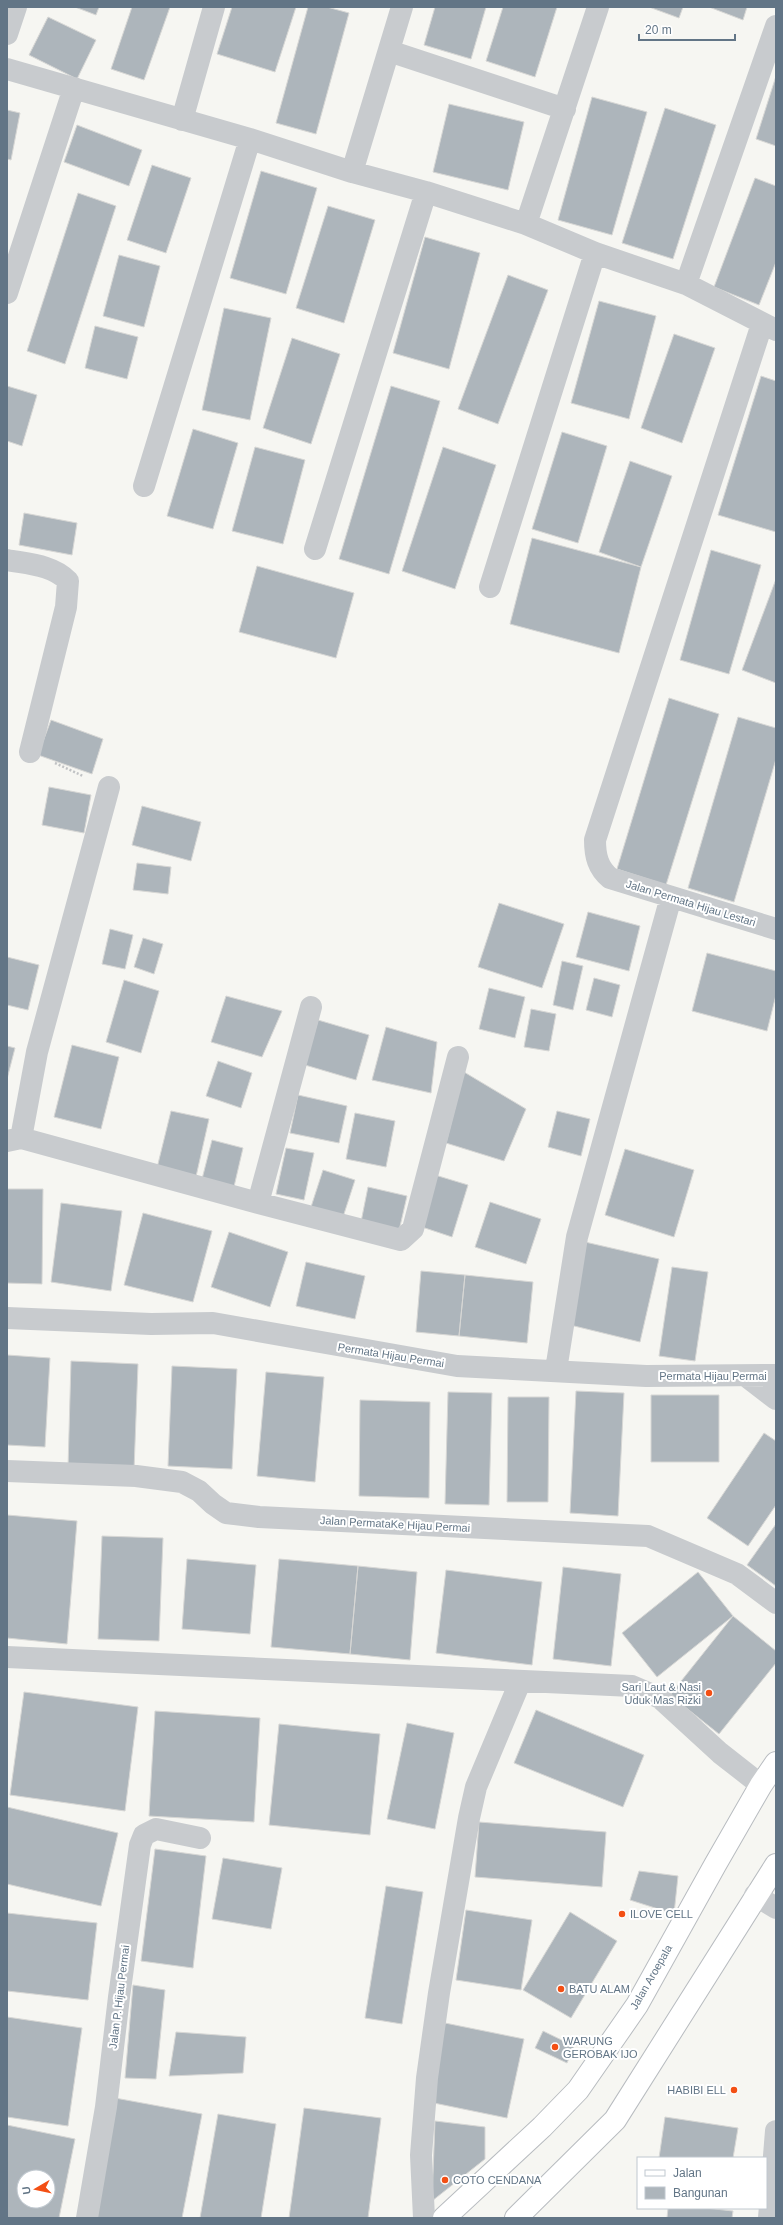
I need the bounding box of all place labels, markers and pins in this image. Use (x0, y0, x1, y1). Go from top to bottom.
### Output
place label: Sari Laut & Nasi Uduk Mas Rizki (622, 1681, 701, 1706)
marker: Sari Laut & Nasi Uduk Mas Rizki (704, 1688, 714, 1698)
place label: ILOVE CELL (630, 1908, 693, 1920)
marker: ILOVE CELL (617, 1909, 627, 1919)
place label: BATU ALAM (569, 1983, 630, 1995)
marker: BATU ALAM (556, 1984, 566, 1994)
place label: WARUNG GEROBAK IJO (563, 2035, 638, 2060)
marker: WARUNG GEROBAK IJO (550, 2042, 560, 2052)
place label: HABIBI ELL (667, 2084, 726, 2096)
marker: HABIBI ELL (729, 2085, 739, 2095)
place label: COTO CENDANA (453, 2174, 542, 2186)
marker: COTO CENDANA (440, 2175, 450, 2185)

